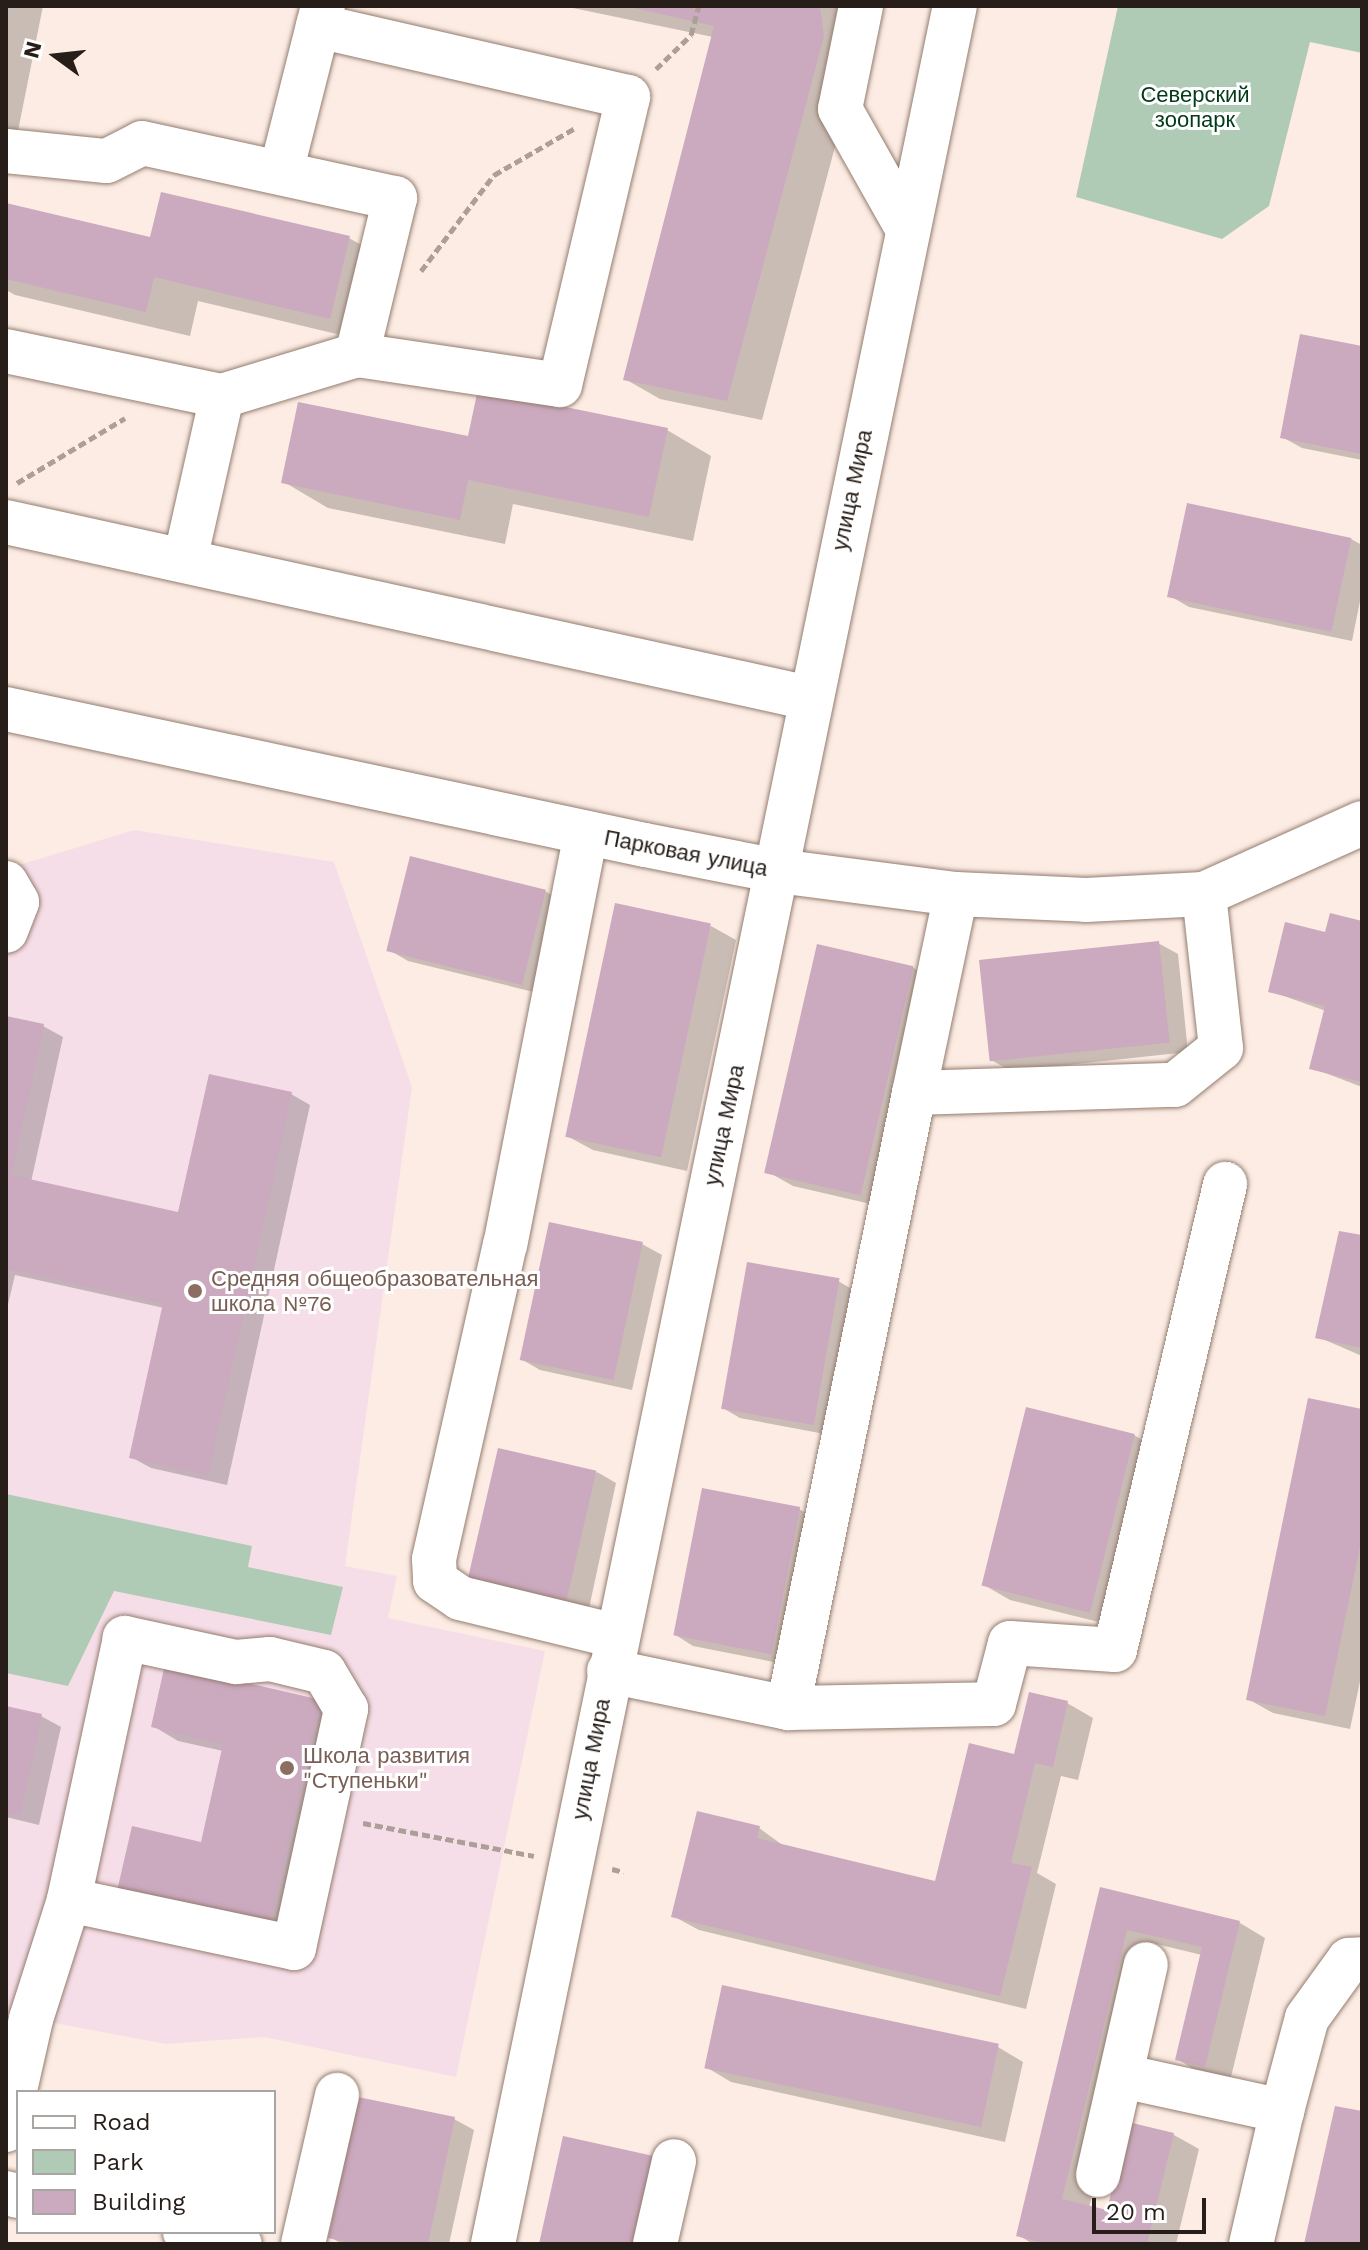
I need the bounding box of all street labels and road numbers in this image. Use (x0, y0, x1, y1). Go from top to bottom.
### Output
street label: улица Мира (826, 427, 878, 553)
street label: Парковая улица (602, 824, 770, 882)
street label: улица Мира (698, 1062, 750, 1188)
street label: улица Мира (566, 1696, 616, 1822)

